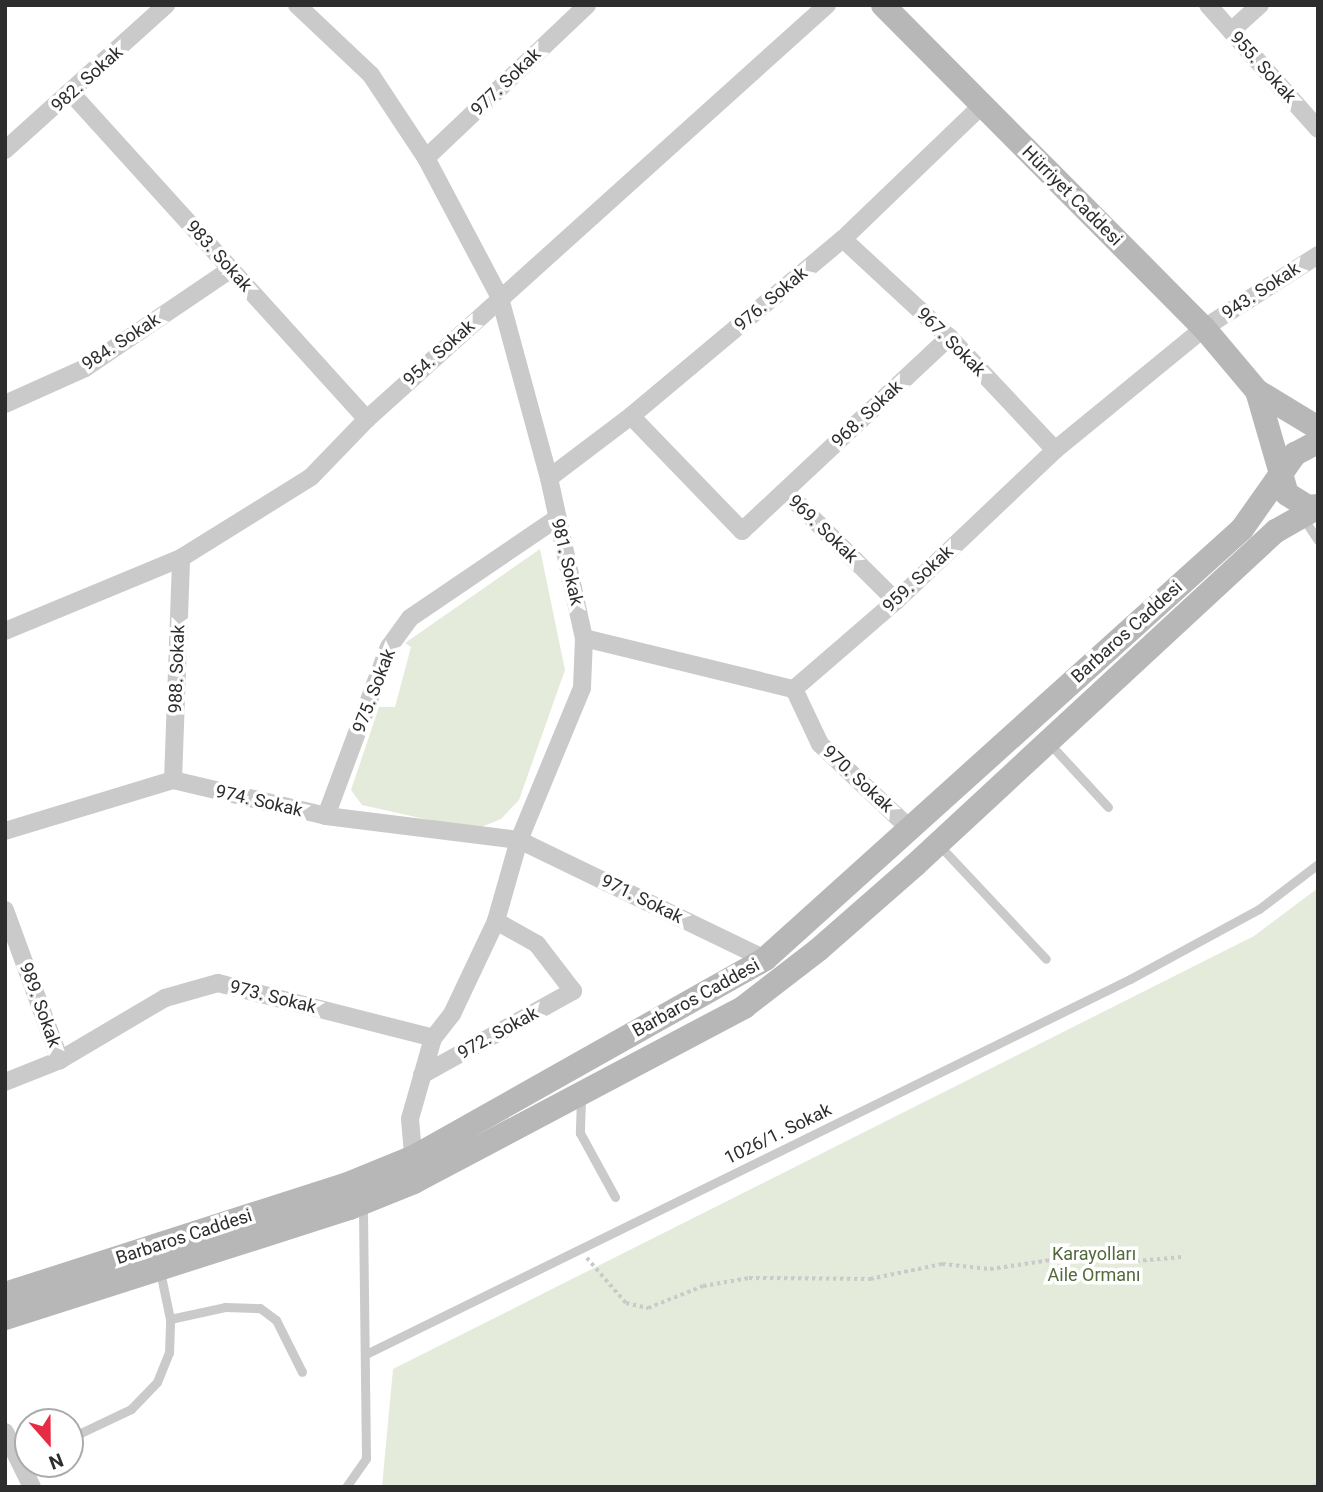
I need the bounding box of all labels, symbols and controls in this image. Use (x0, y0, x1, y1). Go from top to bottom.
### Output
street label: 955. Sokak (1225, 27, 1301, 107)
street label: 982. Sokak (47, 41, 127, 117)
street label: 977. Sokak (467, 43, 545, 121)
street label: Hürriyet Caddesi (1017, 141, 1127, 251)
street label: 983. Sokak (181, 216, 257, 296)
street label: 943. Sokak (1218, 258, 1304, 324)
street label: 976. Sokak (730, 262, 812, 336)
street label: 967. Sokak (912, 303, 990, 381)
street label: 984. Sokak (78, 309, 164, 375)
street label: 954. Sokak (399, 315, 479, 391)
street label: 968. Sokak (827, 376, 907, 452)
street label: 969. Sokak (784, 490, 862, 568)
street label: 981. Sokak (547, 516, 587, 608)
street label: 959. Sokak (878, 541, 958, 617)
street label: Barbaros Caddesi (1067, 576, 1187, 688)
street label: 988. Sokak (165, 624, 189, 714)
street label: 975. Sokak (348, 646, 400, 736)
street label: 970. Sokak (818, 741, 898, 817)
street label: 974. Sokak (213, 781, 305, 821)
street label: 971. Sokak (597, 870, 687, 928)
street label: Barbaros Caddesi (629, 954, 763, 1042)
street label: 989. Sokak (15, 960, 65, 1050)
street label: 973. Sokak (227, 976, 319, 1018)
street label: 972. Sokak (454, 1002, 542, 1064)
street label: 1026/1. Sokak (721, 1099, 835, 1169)
street label: Barbaros Caddesi (113, 1205, 255, 1269)
park label: Karayolları Aile Ormanı (1048, 1244, 1140, 1286)
north arrow (14, 1408, 84, 1478)
text: N (46, 1448, 66, 1474)

